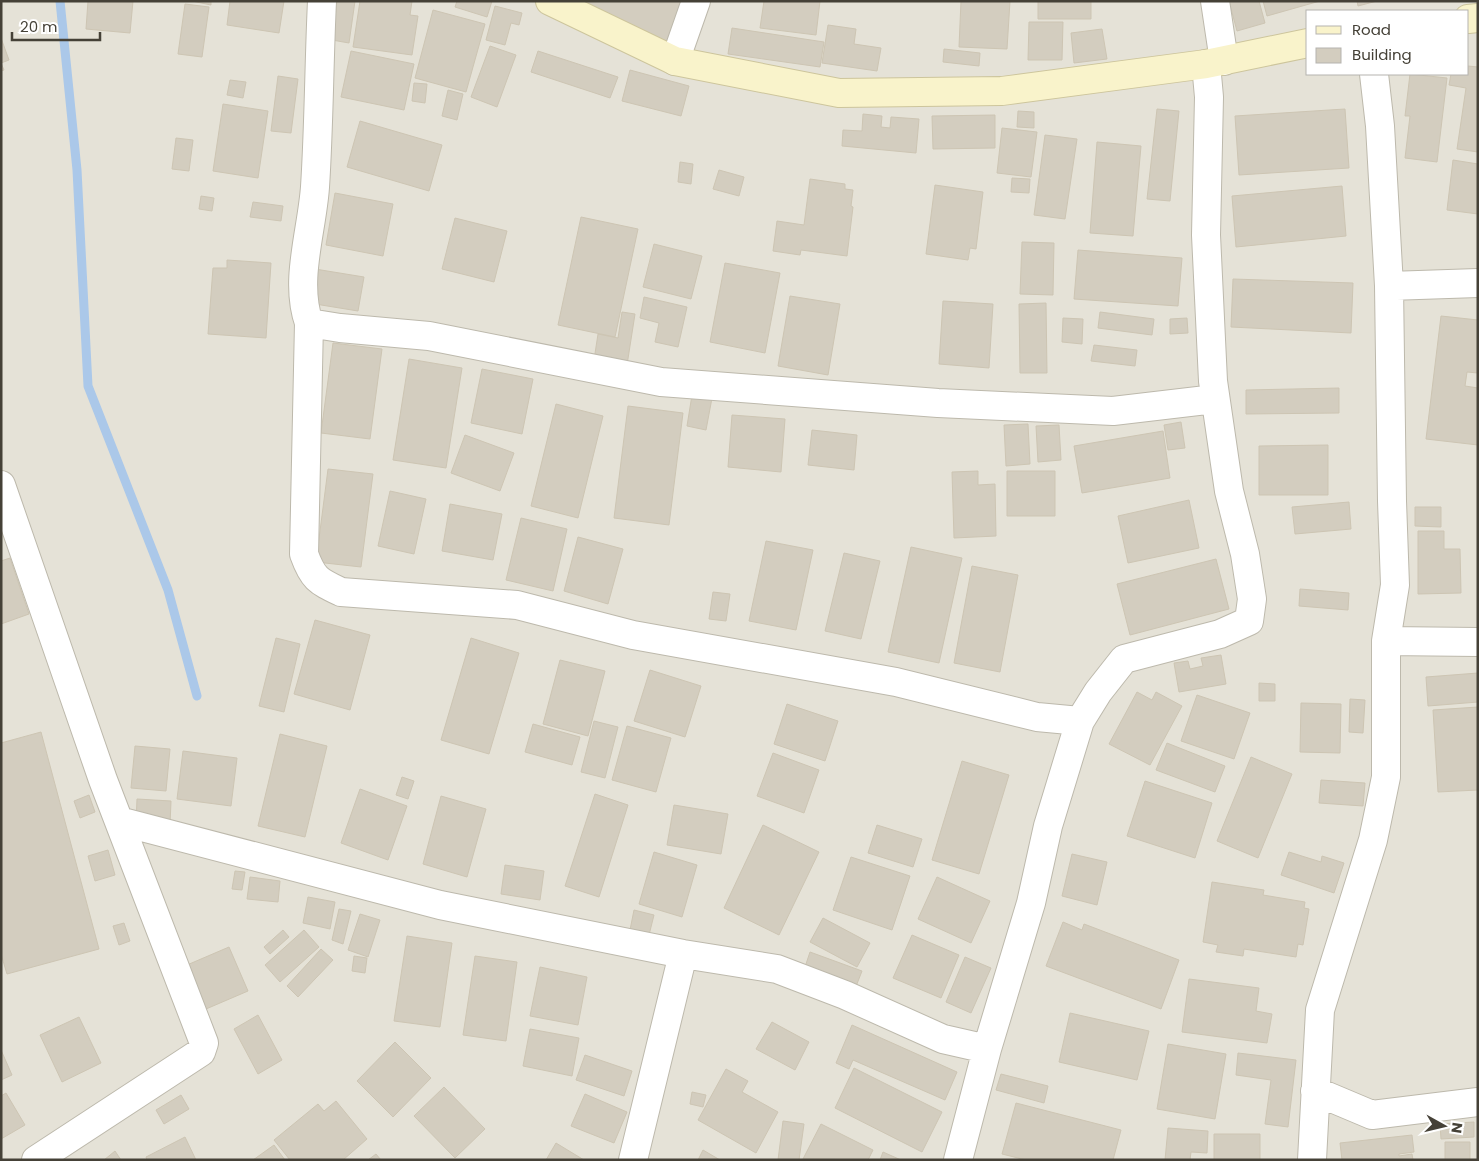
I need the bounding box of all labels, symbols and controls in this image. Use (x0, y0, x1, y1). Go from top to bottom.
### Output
scale bar (12, 10, 100, 42)
legend (1306, 10, 1469, 75)
text: 20 m (20, 16, 58, 37)
text: Road (1352, 19, 1391, 40)
text: Building (1352, 44, 1412, 65)
north arrow (1419, 1101, 1469, 1151)
text: N (1446, 1121, 1468, 1134)

